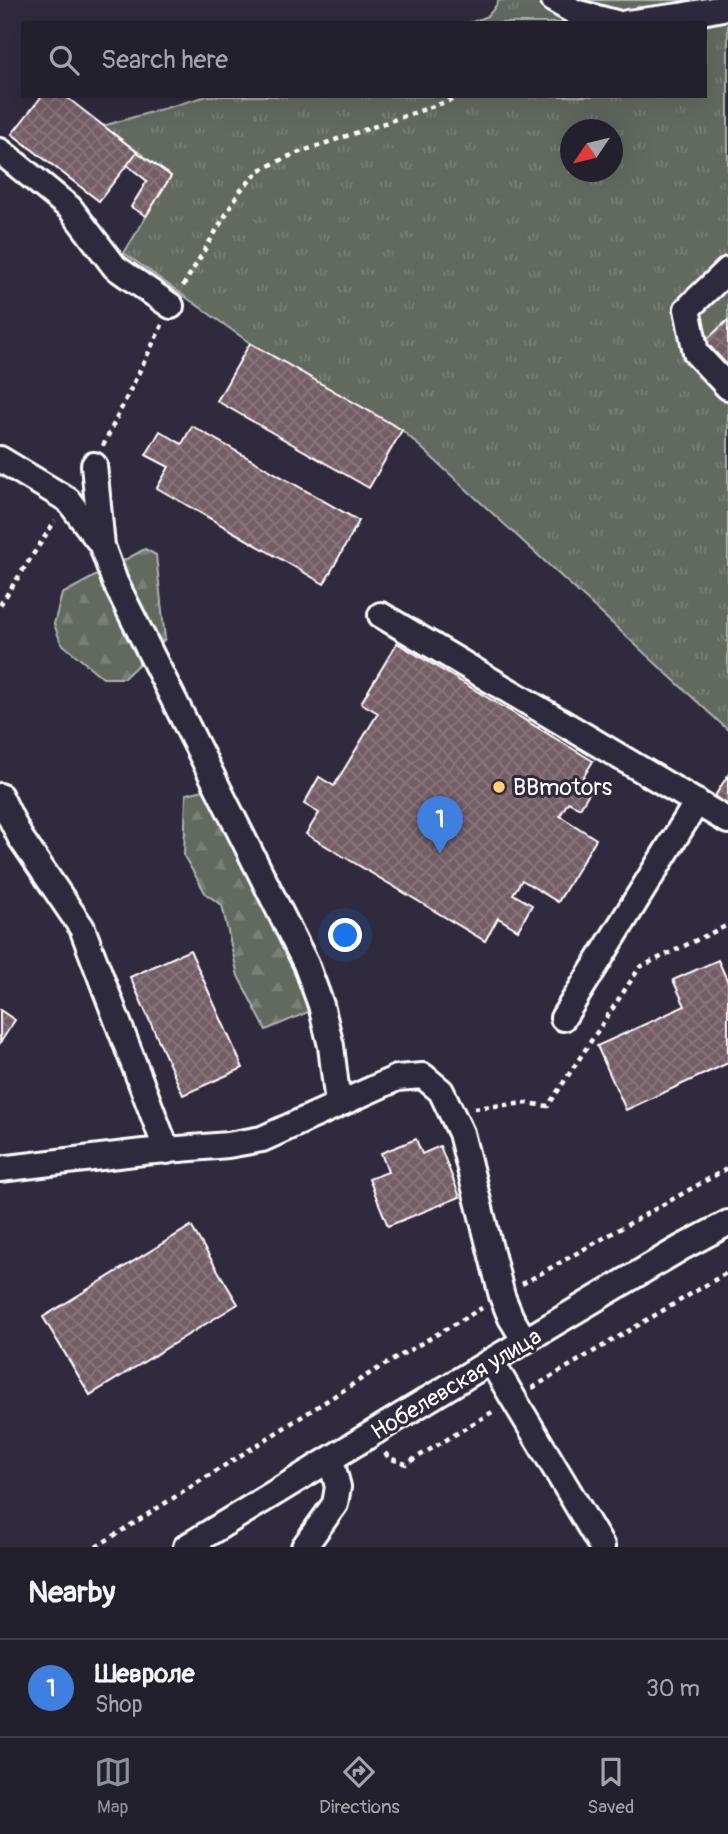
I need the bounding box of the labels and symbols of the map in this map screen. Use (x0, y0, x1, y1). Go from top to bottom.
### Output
north arrow (560, 119, 623, 182)
place label: BBmotors (513, 773, 612, 802)
marker: BBmotors (491, 779, 507, 795)
pin: 1 (417, 796, 463, 854)
your location (328, 918, 362, 952)
street label: Нобелевская улица (366, 1322, 546, 1446)

